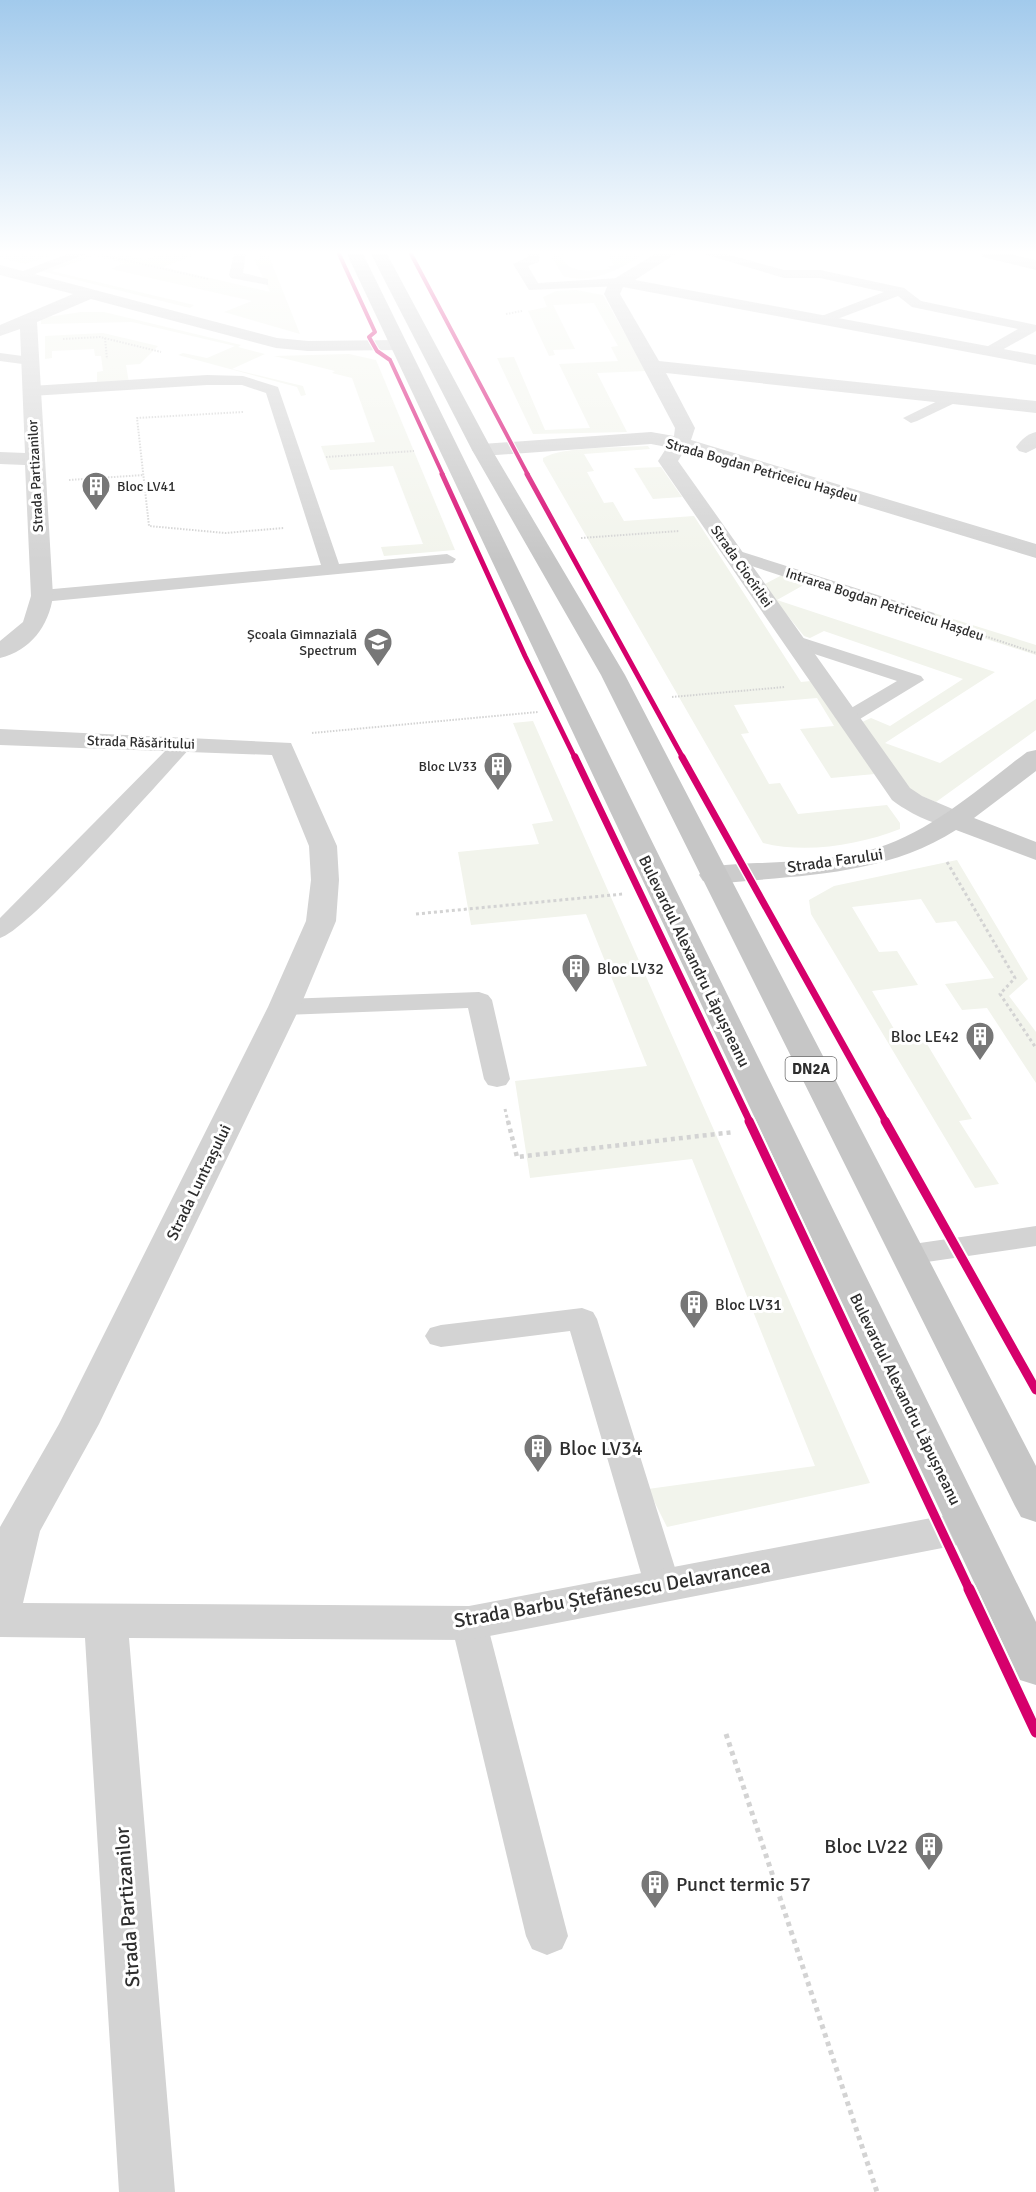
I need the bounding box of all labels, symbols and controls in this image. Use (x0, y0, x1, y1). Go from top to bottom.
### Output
street label: Strada Partizanilor (24, 418, 47, 533)
street label: Strada Bogdan Petriceicu Hașdeu (664, 435, 860, 506)
building icon: Bloc LV41 (80, 470, 112, 512)
place label: Bloc LV41 (117, 478, 176, 495)
street label: Strada Ciocîrliei (707, 522, 776, 611)
street label: Intrarea Bogdan Petriceicu Hașdeu (784, 564, 986, 645)
place label: Școala Gimnazială Spectrum (247, 626, 357, 659)
school or university icon: Școala Gimnazială Spectrum (362, 626, 394, 668)
street label: Strada Răsăritului (87, 732, 195, 753)
building icon: Bloc LV33 (482, 750, 514, 792)
place label: Bloc LV33 (418, 758, 477, 775)
street label: Strada Farului (786, 844, 884, 878)
street label: Bulevardul Alexandru Lăpușneanu (634, 852, 754, 1071)
building icon: Bloc LV32 (560, 952, 592, 994)
place label: Bloc LV32 (597, 959, 664, 979)
building icon: Bloc LE42 (964, 1020, 996, 1062)
place label: Bloc LE42 (891, 1027, 959, 1047)
road number: DN2A (786, 1057, 836, 1081)
street label: Strada Luntrașului (162, 1121, 236, 1244)
building icon: Bloc LV31 (678, 1288, 710, 1330)
street label: Bulevardul Alexandru Lăpușneanu (845, 1290, 965, 1509)
place label: Bloc LV31 (715, 1295, 782, 1315)
building icon: Bloc LV34 (522, 1432, 554, 1474)
place label: Bloc LV34 (559, 1436, 643, 1461)
street label: Strada Barbu Ștefănescu Delavrancea (452, 1553, 772, 1634)
street label: Strada Partizanilor (109, 1825, 146, 1988)
building icon: Bloc LV22 (913, 1830, 945, 1872)
place label: Bloc LV22 (824, 1834, 908, 1859)
building icon: Punct termic 57 (639, 1868, 671, 1910)
place label: Punct termic 57 (676, 1872, 811, 1897)

